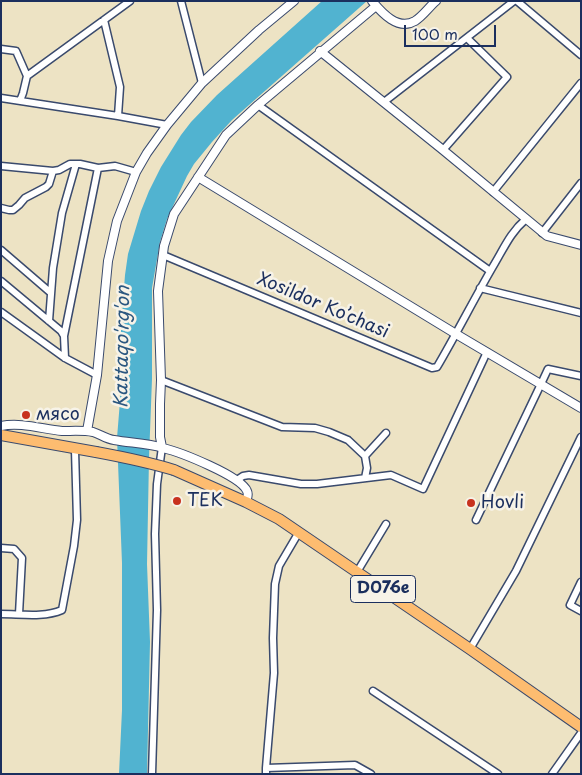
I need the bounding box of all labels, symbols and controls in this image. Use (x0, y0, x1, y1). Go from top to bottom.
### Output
scale bar (407, 15, 500, 47)
text: 100 m (412, 22, 458, 45)
street label: Xosildor Ko’chasi (254, 268, 392, 344)
water label: Kattaqo'rg'on (111, 286, 135, 408)
place label: мясо (36, 404, 80, 426)
marker: мясо (20, 409, 32, 421)
place label: TEK (187, 490, 223, 512)
place label: Hovli (481, 492, 524, 514)
marker: TEK (171, 495, 183, 507)
marker: Hovli (465, 497, 477, 509)
road number: D076e (350, 576, 416, 602)

